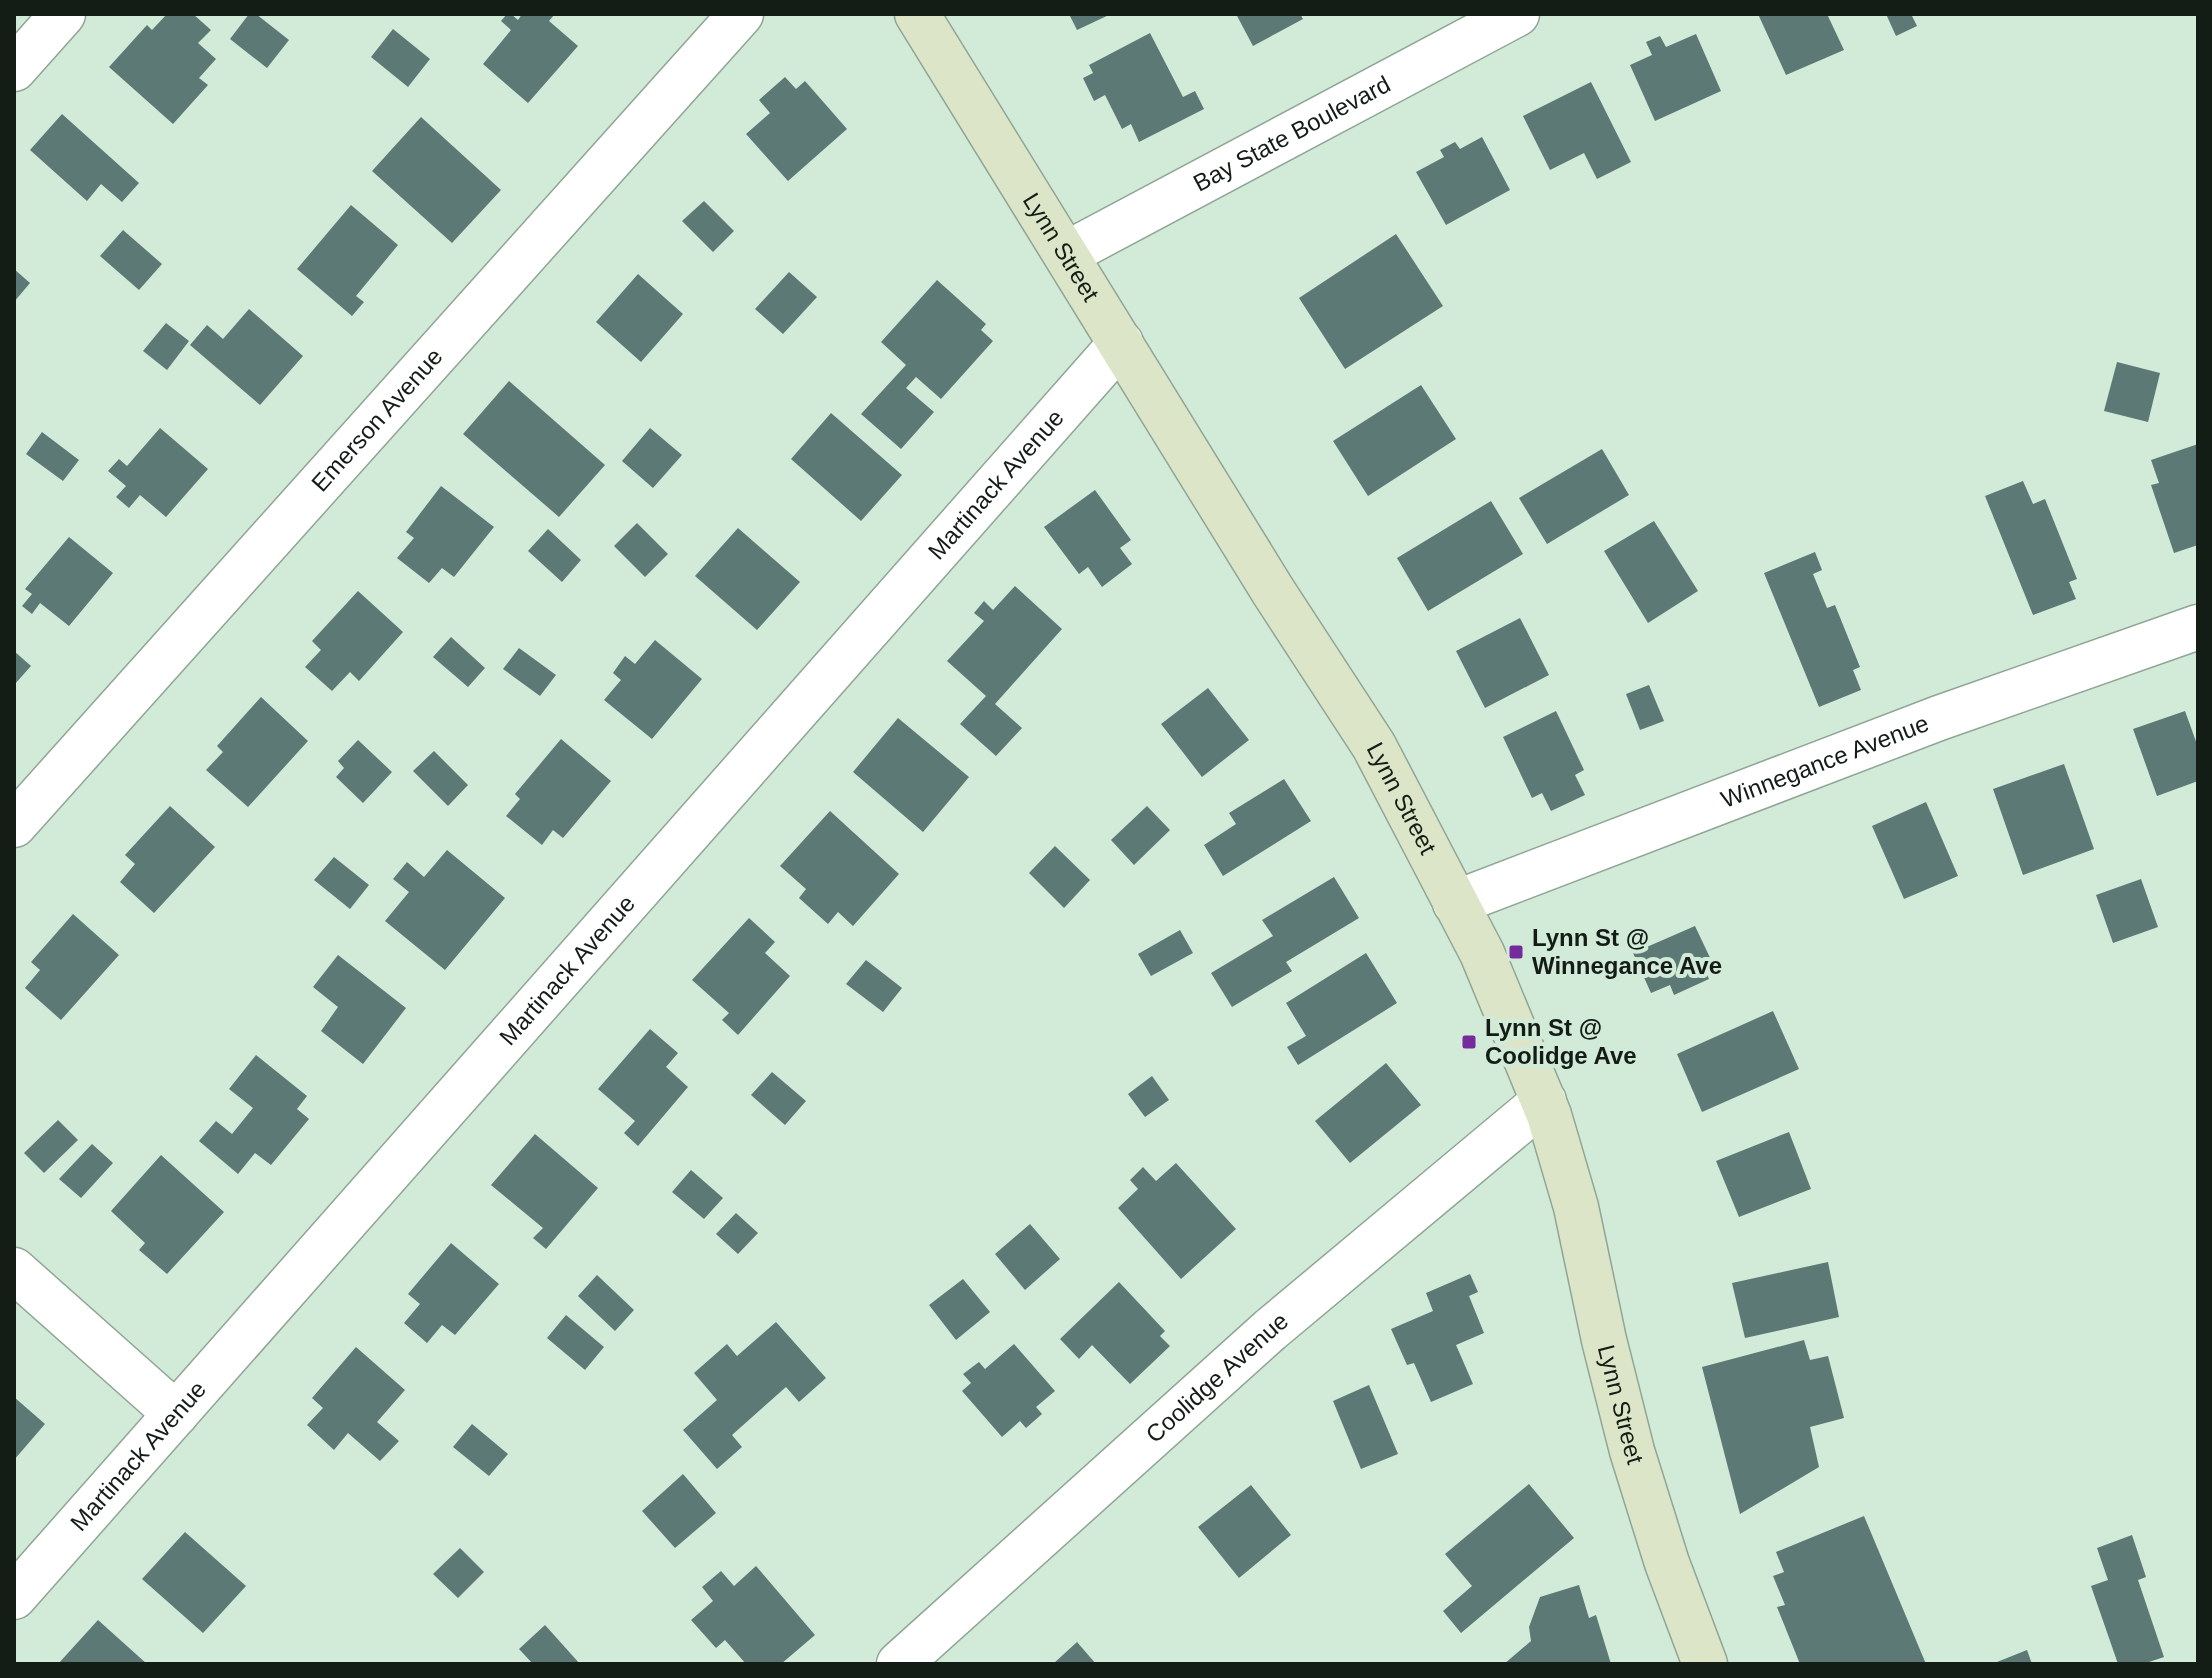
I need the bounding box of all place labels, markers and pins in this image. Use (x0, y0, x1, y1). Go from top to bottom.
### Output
place label: Lynn St @ Winnegance Ave (1532, 924, 1722, 979)
marker: Lynn St @ Winnegance Ave (1507, 943, 1525, 961)
place label: Lynn St @ Coolidge Ave (1485, 1014, 1637, 1069)
marker: Lynn St @ Coolidge Ave (1460, 1033, 1478, 1051)

